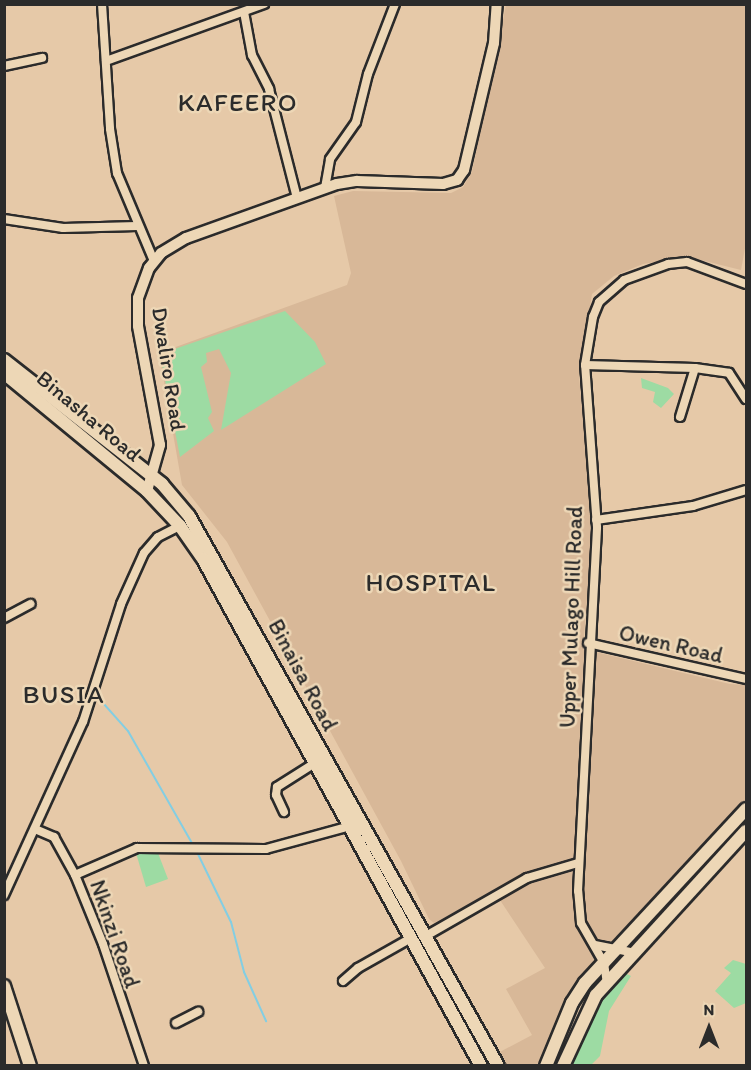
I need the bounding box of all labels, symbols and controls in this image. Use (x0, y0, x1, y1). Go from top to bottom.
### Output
district label: KAFEERO (177, 87, 299, 119)
street label: Dwaliro Road (146, 305, 192, 433)
street label: Binasha Road (31, 365, 147, 467)
street label: Upper Mulago Hill Road (554, 506, 588, 728)
district label: HOSPITAL (366, 567, 496, 599)
street label: Binaisa Road (263, 615, 343, 735)
street label: Owen Road (617, 619, 725, 669)
district label: BUSIA (24, 679, 104, 711)
street label: Nkinzi Road (84, 877, 146, 991)
north arrow (679, 998, 739, 1058)
text: N (704, 1000, 714, 1019)

